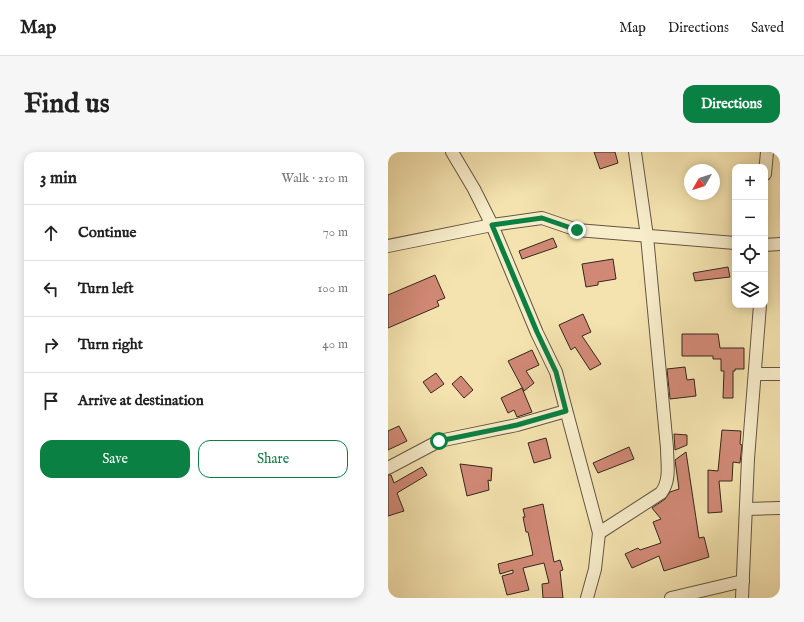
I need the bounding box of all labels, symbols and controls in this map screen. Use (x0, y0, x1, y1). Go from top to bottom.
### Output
text: Map (20, 16, 56, 40)
text: Map (619, 19, 646, 37)
text: Directions (668, 19, 729, 37)
text: Saved (751, 19, 784, 37)
button: Directions (683, 85, 780, 123)
text: Find us (24, 87, 110, 122)
north arrow (684, 164, 720, 200)
map controls (732, 164, 768, 308)
button: + (732, 164, 768, 200)
text: 3 min (40, 168, 77, 189)
text: Walk · 210 m (282, 170, 348, 187)
button: − (732, 200, 768, 236)
route end (568, 221, 586, 239)
icon: ahead (40, 222, 62, 244)
text: Continue (78, 223, 136, 242)
text: 70 m (323, 224, 348, 241)
button: locate (732, 236, 768, 272)
button: layers (732, 272, 768, 308)
icon: left (40, 278, 62, 300)
text: Turn left (78, 279, 134, 298)
text: 100 m (318, 280, 348, 297)
icon: right (40, 334, 62, 356)
text: Turn right (78, 335, 143, 354)
text: 40 m (322, 336, 348, 353)
icon: arrive (40, 390, 62, 412)
text: Arrive at destination (78, 391, 204, 410)
route start (430, 432, 448, 450)
button: Save (40, 440, 190, 478)
button: Share (198, 440, 348, 478)

